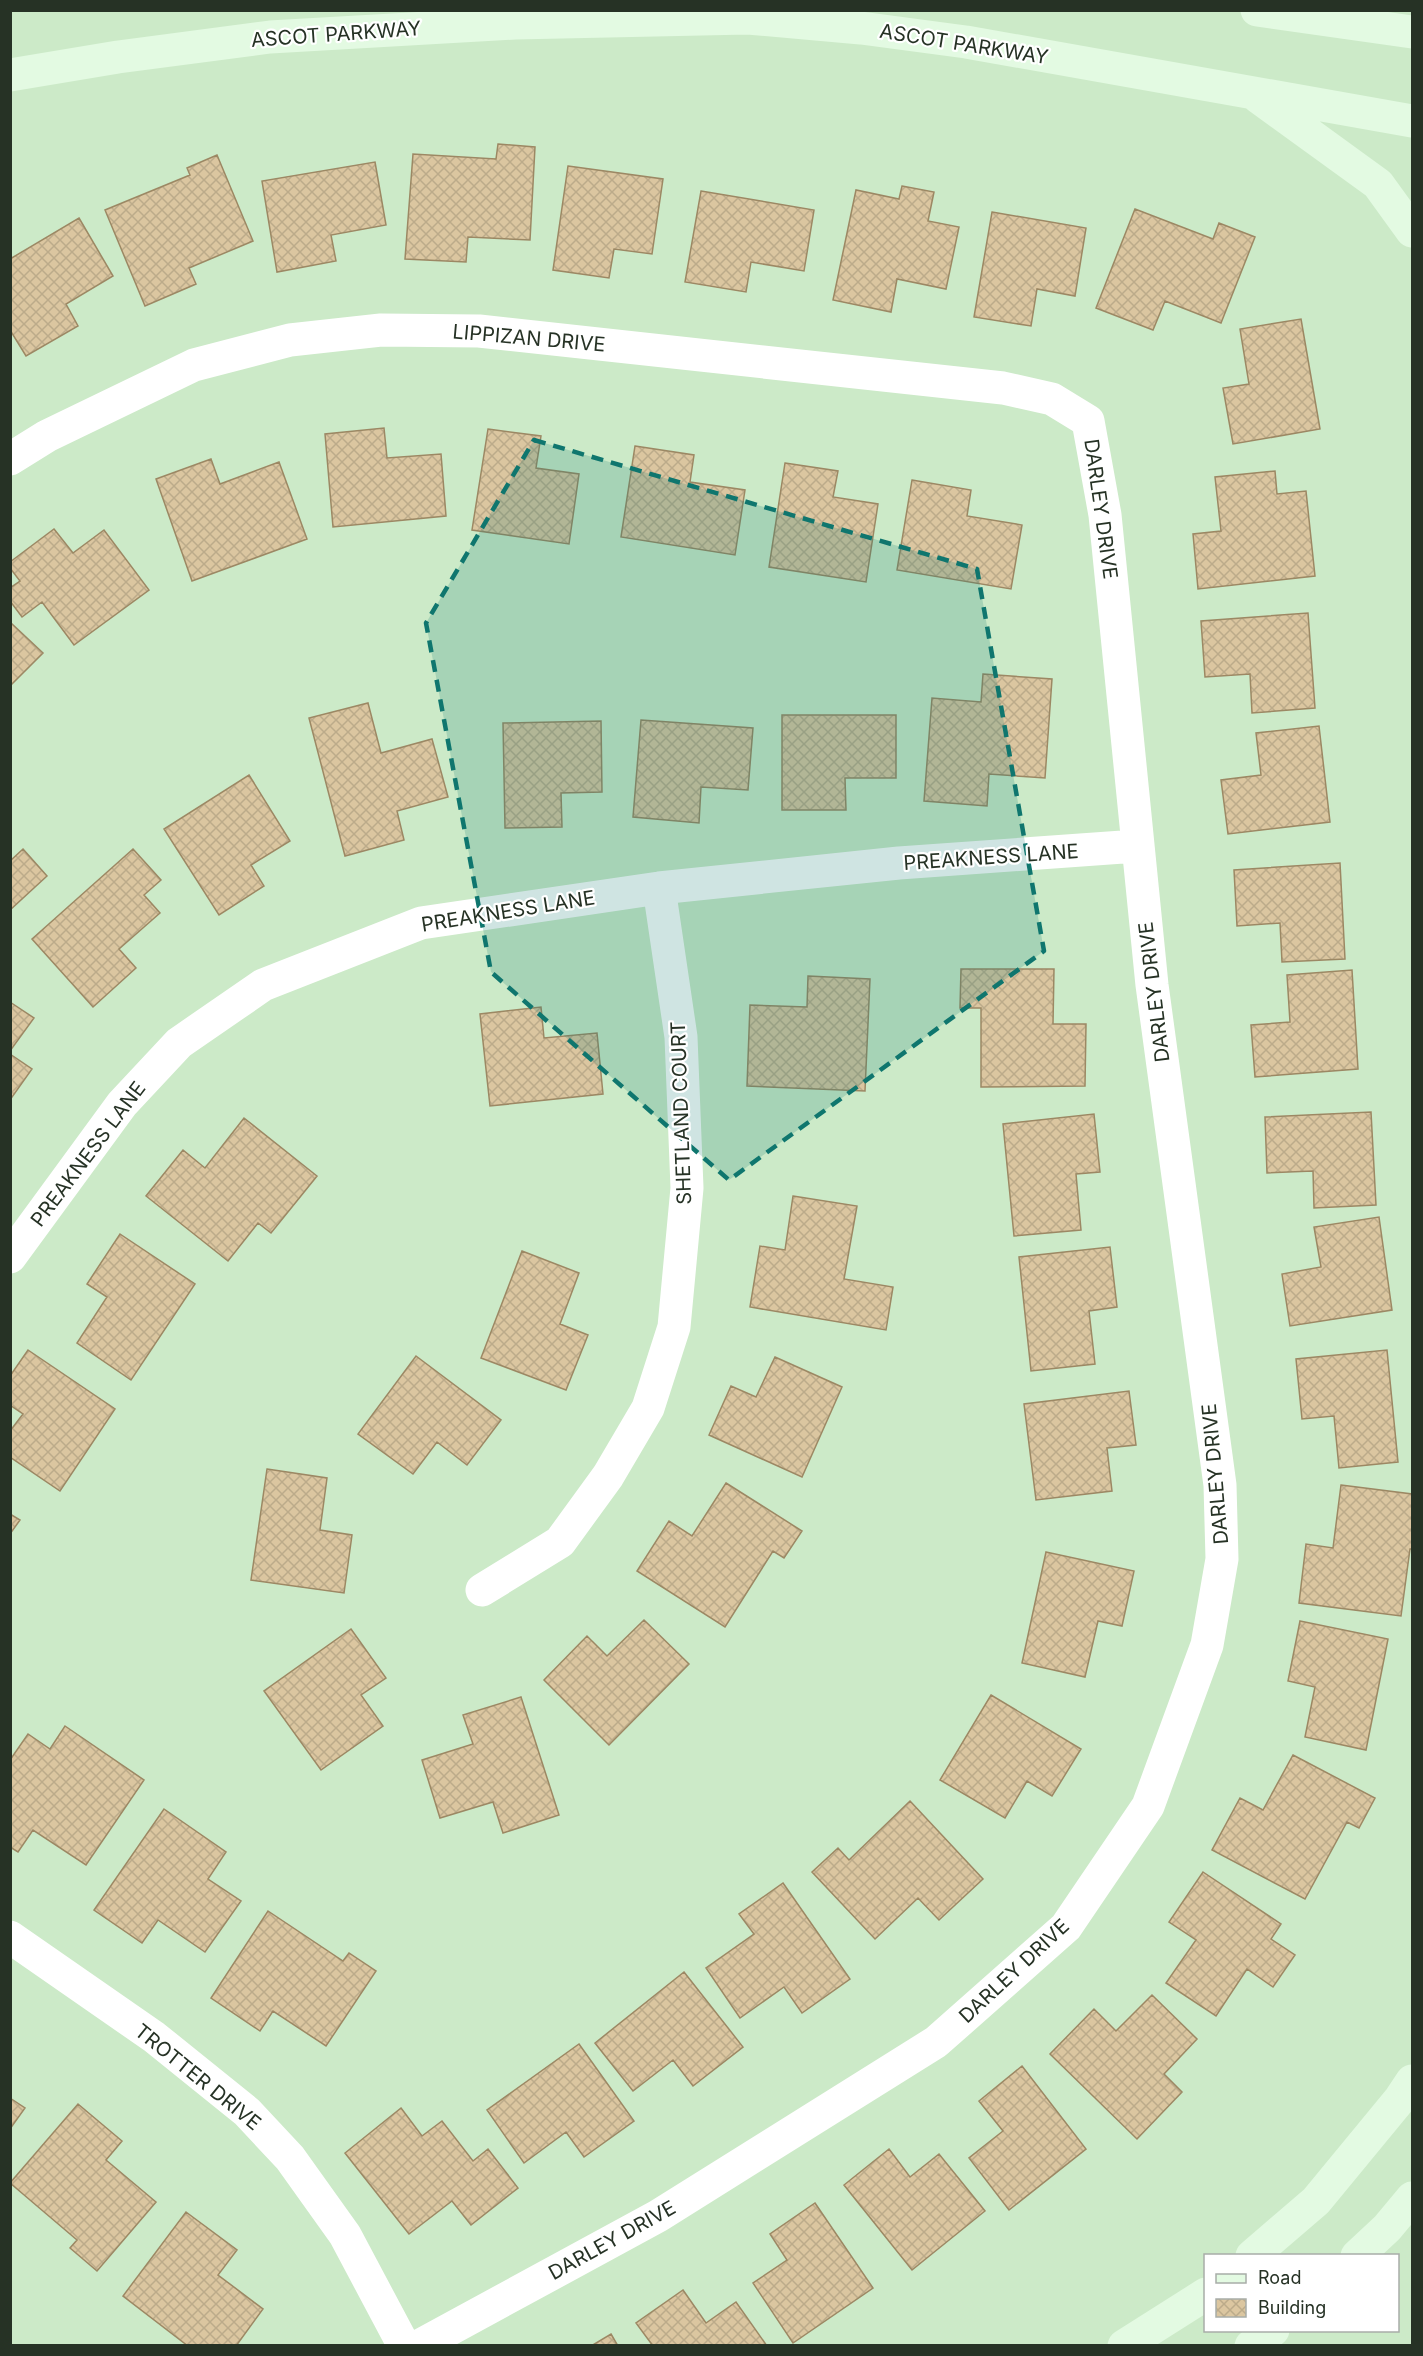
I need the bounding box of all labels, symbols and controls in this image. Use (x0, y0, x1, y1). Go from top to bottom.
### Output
street label: ASCOT PARKWAY (250, 16, 422, 52)
street label: ASCOT PARKWAY (878, 19, 1050, 69)
street label: LIPPIZAN DRIVE (452, 319, 606, 357)
street label: DARLEY DRIVE (1079, 437, 1123, 581)
street label: PREAKNESS LANE (903, 839, 1079, 875)
street label: PREAKNESS LANE (419, 885, 597, 937)
street label: DARLEY DRIVE (1133, 920, 1175, 1064)
street label: SHETLAND COURT (666, 1021, 696, 1205)
street label: PREAKNESS LANE (26, 1077, 150, 1231)
street label: DARLEY DRIVE (1197, 1402, 1233, 1546)
street label: DARLEY DRIVE (954, 1914, 1074, 2028)
street label: TROTTER DRIVE (130, 2019, 266, 2135)
street label: DARLEY DRIVE (544, 2195, 680, 2285)
legend (1204, 2254, 1399, 2332)
text: Road (1258, 2267, 1301, 2288)
text: Building (1258, 2297, 1326, 2318)

